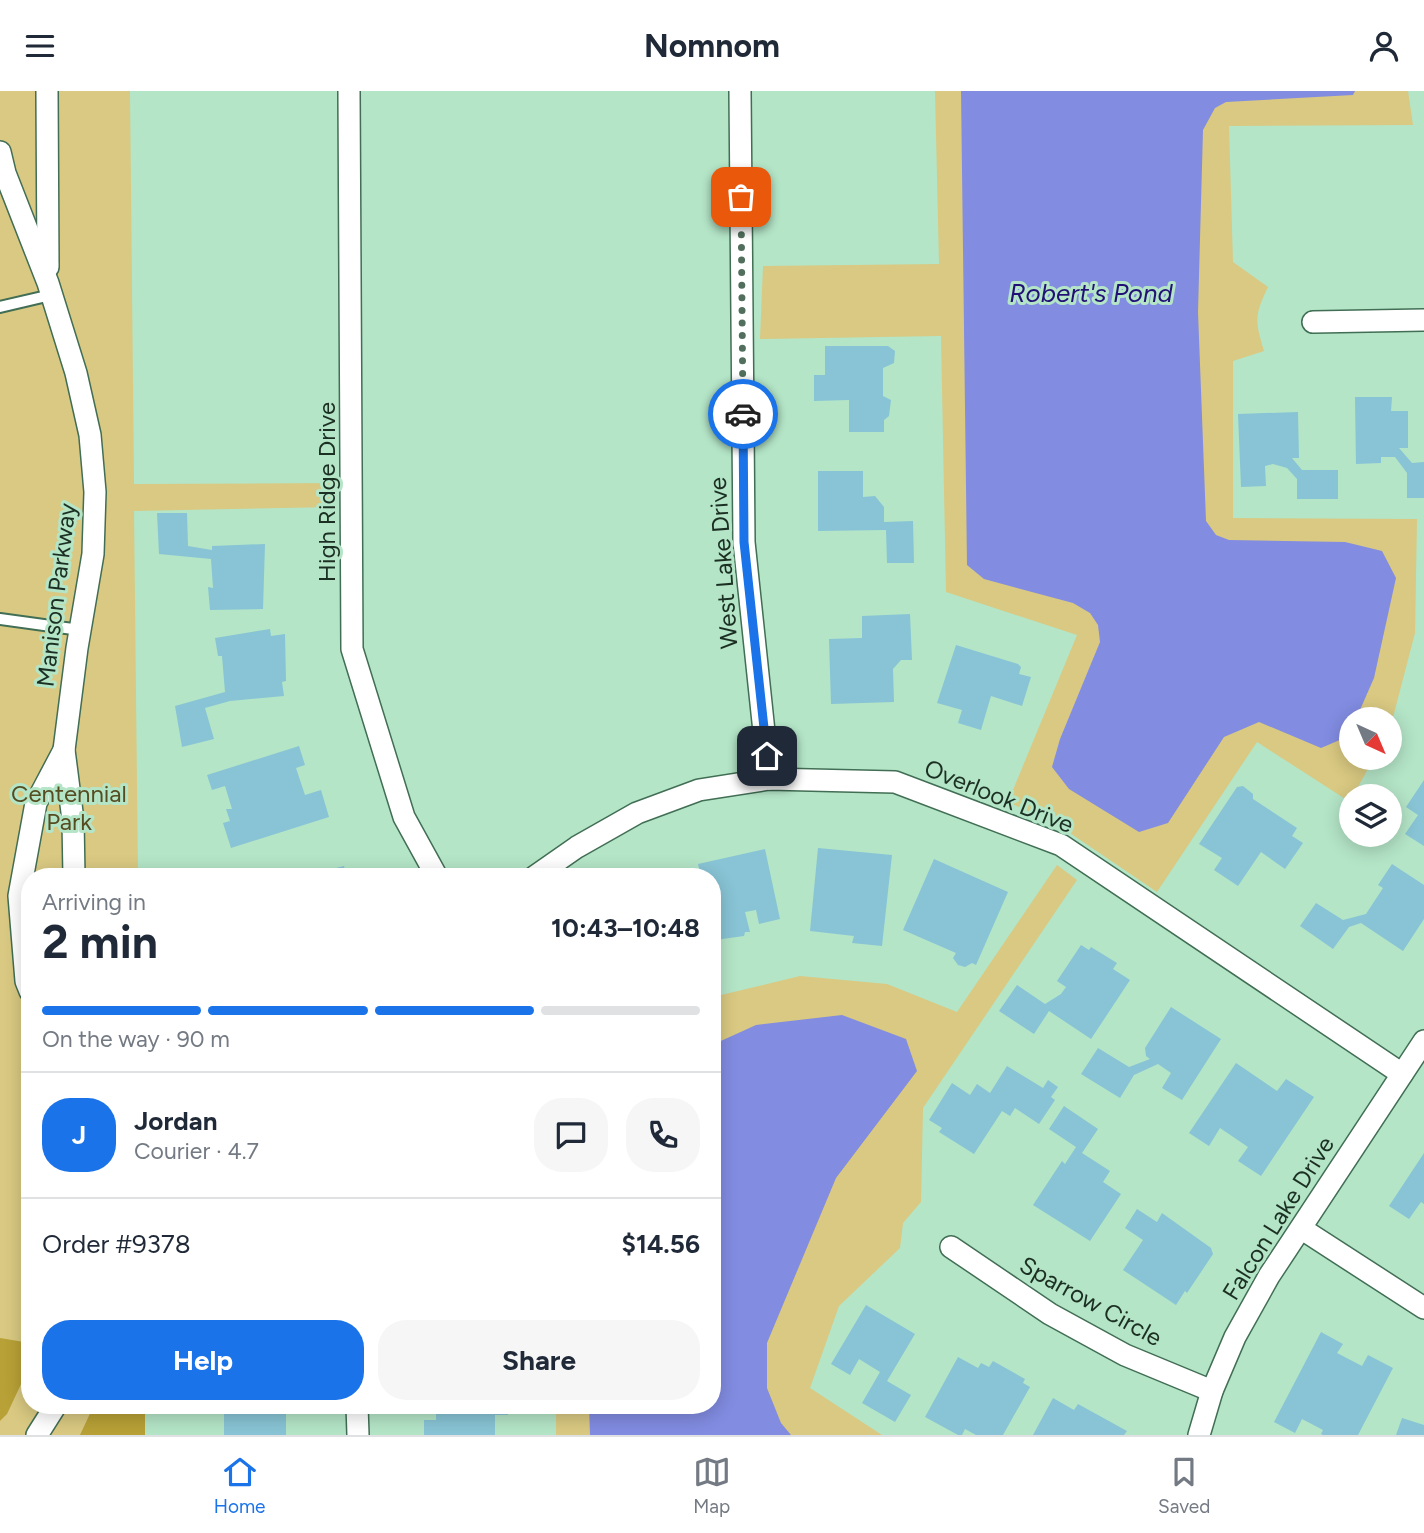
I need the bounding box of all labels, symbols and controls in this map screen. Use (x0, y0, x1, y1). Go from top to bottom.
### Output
icon: menu (21, 27, 59, 65)
text: Nomnom (644, 27, 780, 65)
icon: person (1365, 27, 1403, 65)
pin (711, 167, 771, 227)
icon: bag (722, 178, 760, 216)
water label: Robert's Pond (1009, 277, 1173, 309)
courier (708, 379, 778, 449)
icon: car (724, 395, 762, 433)
street label: High Ridge Drive (312, 402, 341, 582)
street label: West Lake Drive (703, 476, 743, 650)
street label: Manison Parkway (30, 501, 82, 688)
north arrow (1339, 707, 1402, 770)
map controls (1339, 707, 1402, 847)
pin (737, 726, 797, 786)
icon: home (748, 737, 786, 775)
street label: Overlook Drive (920, 753, 1078, 839)
park label: Centennial Park (11, 779, 127, 836)
button: layers (1339, 784, 1402, 847)
text: Arriving in (42, 888, 146, 916)
text: 10:43–10:48 (551, 912, 700, 944)
text: 2 min (42, 914, 158, 970)
text: On the way · 90 m (42, 1025, 230, 1053)
button: chat (534, 1098, 608, 1172)
button: phone (626, 1098, 700, 1172)
text: Jordan (134, 1105, 217, 1137)
text: J (72, 1119, 86, 1151)
street label: Falcon Lake Drive (1216, 1131, 1340, 1305)
text: Courier · 4.7 (134, 1137, 259, 1165)
text: Order #9378 (42, 1228, 191, 1260)
text: $14.56 (622, 1228, 700, 1260)
street label: Sparrow Circle (1015, 1250, 1167, 1352)
button: Help (42, 1320, 364, 1400)
button: Share (378, 1320, 700, 1400)
tab: Home (214, 1453, 265, 1518)
tab: Map (693, 1453, 731, 1518)
tab: Saved (1158, 1453, 1210, 1518)

